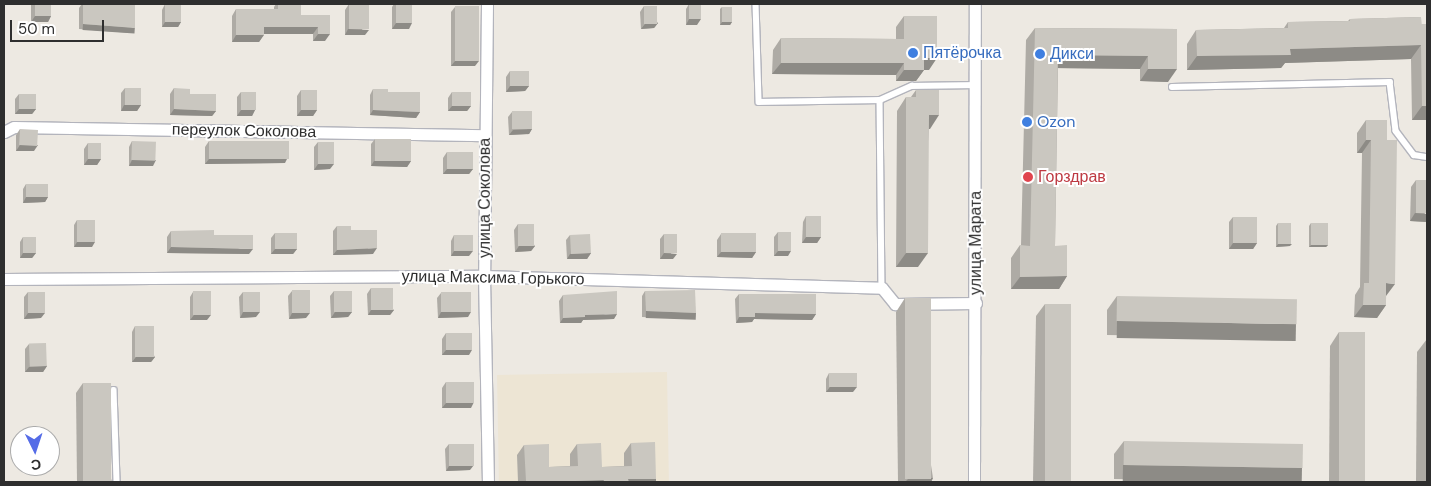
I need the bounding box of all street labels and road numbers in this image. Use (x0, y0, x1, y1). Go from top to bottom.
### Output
street label: переулок Соколова (172, 120, 316, 142)
street label: улица Соколова (475, 138, 495, 258)
street label: улица Марата (966, 191, 986, 295)
street label: улица Максима Горького (401, 267, 585, 289)

